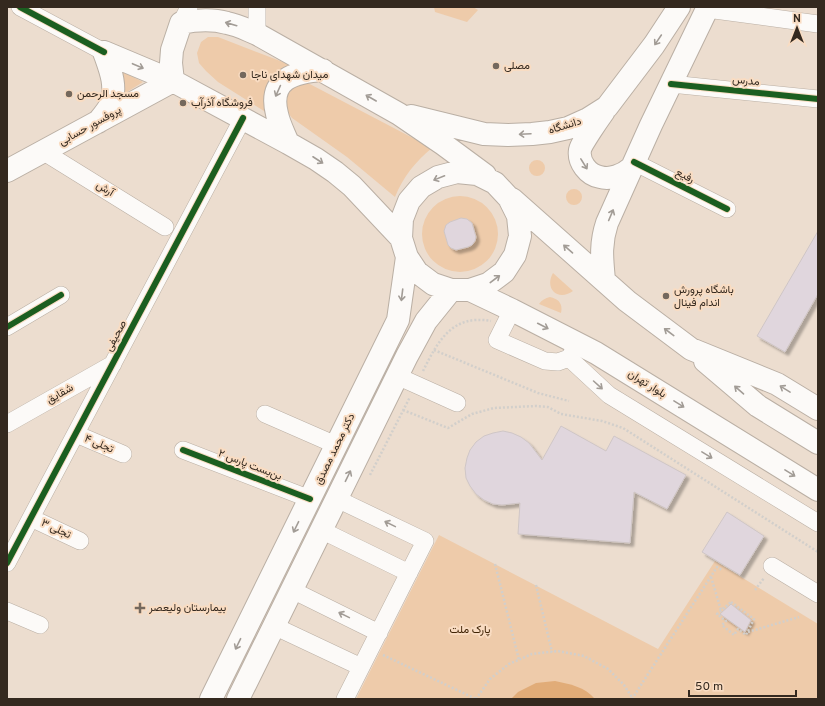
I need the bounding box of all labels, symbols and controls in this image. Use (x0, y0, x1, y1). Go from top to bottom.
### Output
north arrow (777, 8, 817, 48)
text: N (793, 12, 801, 26)
one-way arrow (225, 20, 238, 27)
one-way arrow (654, 34, 662, 45)
place label: مصلی (504, 59, 530, 73)
marker: مصلی (491, 61, 501, 71)
one-way arrow (132, 63, 144, 71)
place label: میدان شهدای ناجا (251, 68, 329, 82)
marker: میدان شهدای ناجا (238, 70, 248, 80)
street label: مدرس (732, 73, 761, 89)
one-way arrow (274, 85, 281, 97)
place label: مسجد الرحمن (77, 87, 139, 101)
marker: مسجد الرحمن (64, 89, 74, 99)
one-way arrow (365, 93, 377, 101)
place label: فروشگاه آذرآب (191, 96, 253, 110)
marker: فروشگاه آذرآب (178, 98, 188, 108)
street label: پروفسور حسابی (56, 103, 124, 149)
street label: دانشگاه (547, 114, 583, 138)
one-way arrow (519, 131, 532, 138)
one-way arrow (312, 156, 323, 164)
one-way arrow (580, 158, 588, 170)
street label: رفیع (673, 165, 697, 187)
one-way arrow (433, 174, 445, 182)
street label: آرش (93, 178, 118, 201)
one-way arrow (607, 209, 615, 221)
one-way arrow (563, 245, 574, 254)
one-way arrow (489, 275, 500, 283)
place label: باشگاه پرورش اندام فینال (674, 283, 734, 310)
one-way arrow (398, 288, 405, 301)
marker: باشگاه پرورش اندام فینال (661, 291, 671, 301)
street label: صحیفی (102, 318, 130, 354)
one-way arrow (536, 323, 548, 330)
one-way arrow (663, 328, 674, 336)
street label: بلوار تهران (625, 367, 669, 401)
one-way arrow (592, 380, 603, 389)
street label: شقایق (44, 381, 76, 407)
one-way arrow (780, 385, 791, 393)
one-way arrow (734, 386, 745, 395)
one-way arrow (673, 401, 685, 409)
street label: دکتر محمد مصدق (312, 411, 358, 487)
street label: تجلی ۴ (82, 432, 116, 457)
street label: بن‌بست پارس ۲ (216, 446, 284, 484)
one-way arrow (701, 451, 713, 459)
one-way arrow (784, 469, 795, 477)
one-way arrow (345, 470, 352, 482)
street label: تجلی ۳ (39, 516, 74, 542)
one-way arrow (384, 520, 396, 528)
one-way arrow (292, 521, 299, 533)
place label: بیمارستان ولیعصر (148, 601, 226, 615)
marker: بیمارستان ولیعصر (134, 602, 146, 614)
one-way arrow (338, 611, 350, 619)
park label: پارک ملت (450, 623, 490, 637)
one-way arrow (234, 637, 241, 649)
scale bar (689, 672, 796, 698)
text: 50 m (695, 679, 723, 695)

